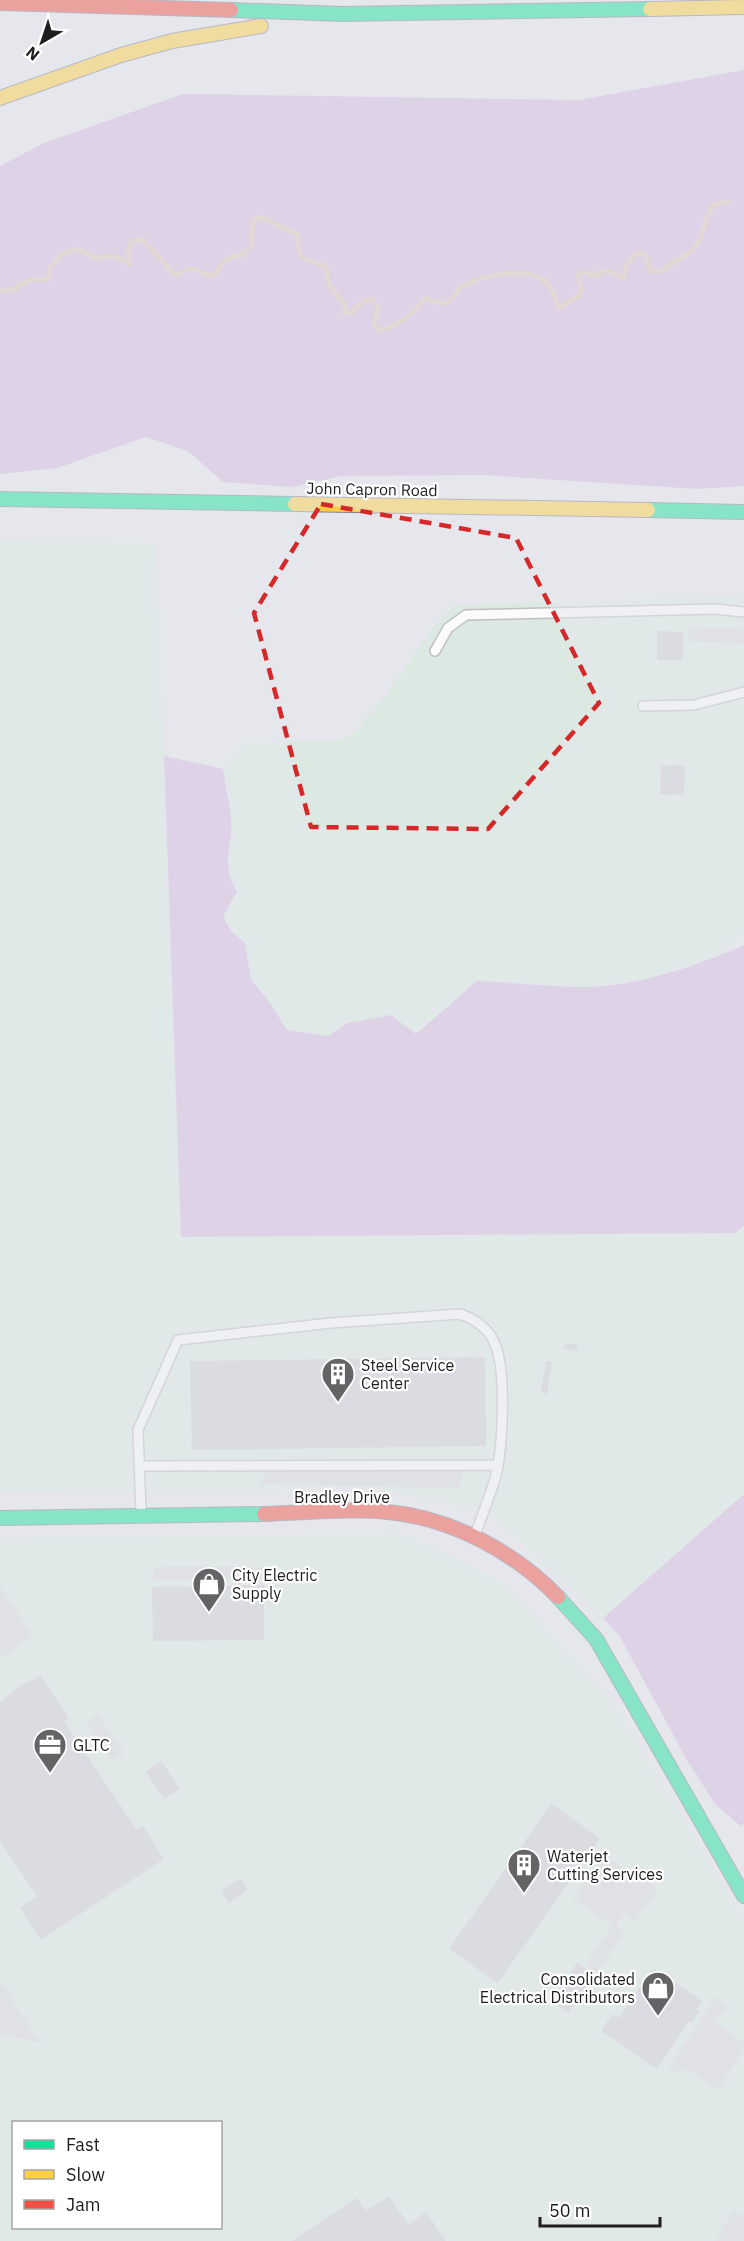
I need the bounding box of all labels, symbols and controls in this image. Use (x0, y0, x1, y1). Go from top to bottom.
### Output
north arrow (12, 12, 72, 72)
text: N (22, 42, 43, 65)
street label: John Capron Road (306, 478, 438, 500)
place label: Steel Service Center (361, 1355, 454, 1393)
building icon: Steel Service Center (320, 1356, 356, 1403)
street label: Bradley Drive (294, 1487, 390, 1507)
place label: City Electric Supply (232, 1565, 317, 1603)
shop icon: City Electric Supply (191, 1566, 227, 1613)
office icon: GLTC (32, 1727, 68, 1774)
place label: GLTC (73, 1735, 110, 1755)
place label: Waterjet Cutting Services (547, 1846, 663, 1884)
building icon: Waterjet Cutting Services (506, 1847, 542, 1894)
place label: Consolidated Electrical Distributors (480, 1969, 635, 2007)
shop icon: Consolidated Electrical Distributors (640, 1970, 676, 2017)
legend (12, 2121, 222, 2229)
text: Fast (66, 2133, 100, 2156)
text: Slow (66, 2163, 105, 2186)
scale bar (540, 2190, 660, 2228)
text: Jam (66, 2193, 101, 2216)
text: 50 m (549, 2199, 591, 2222)

